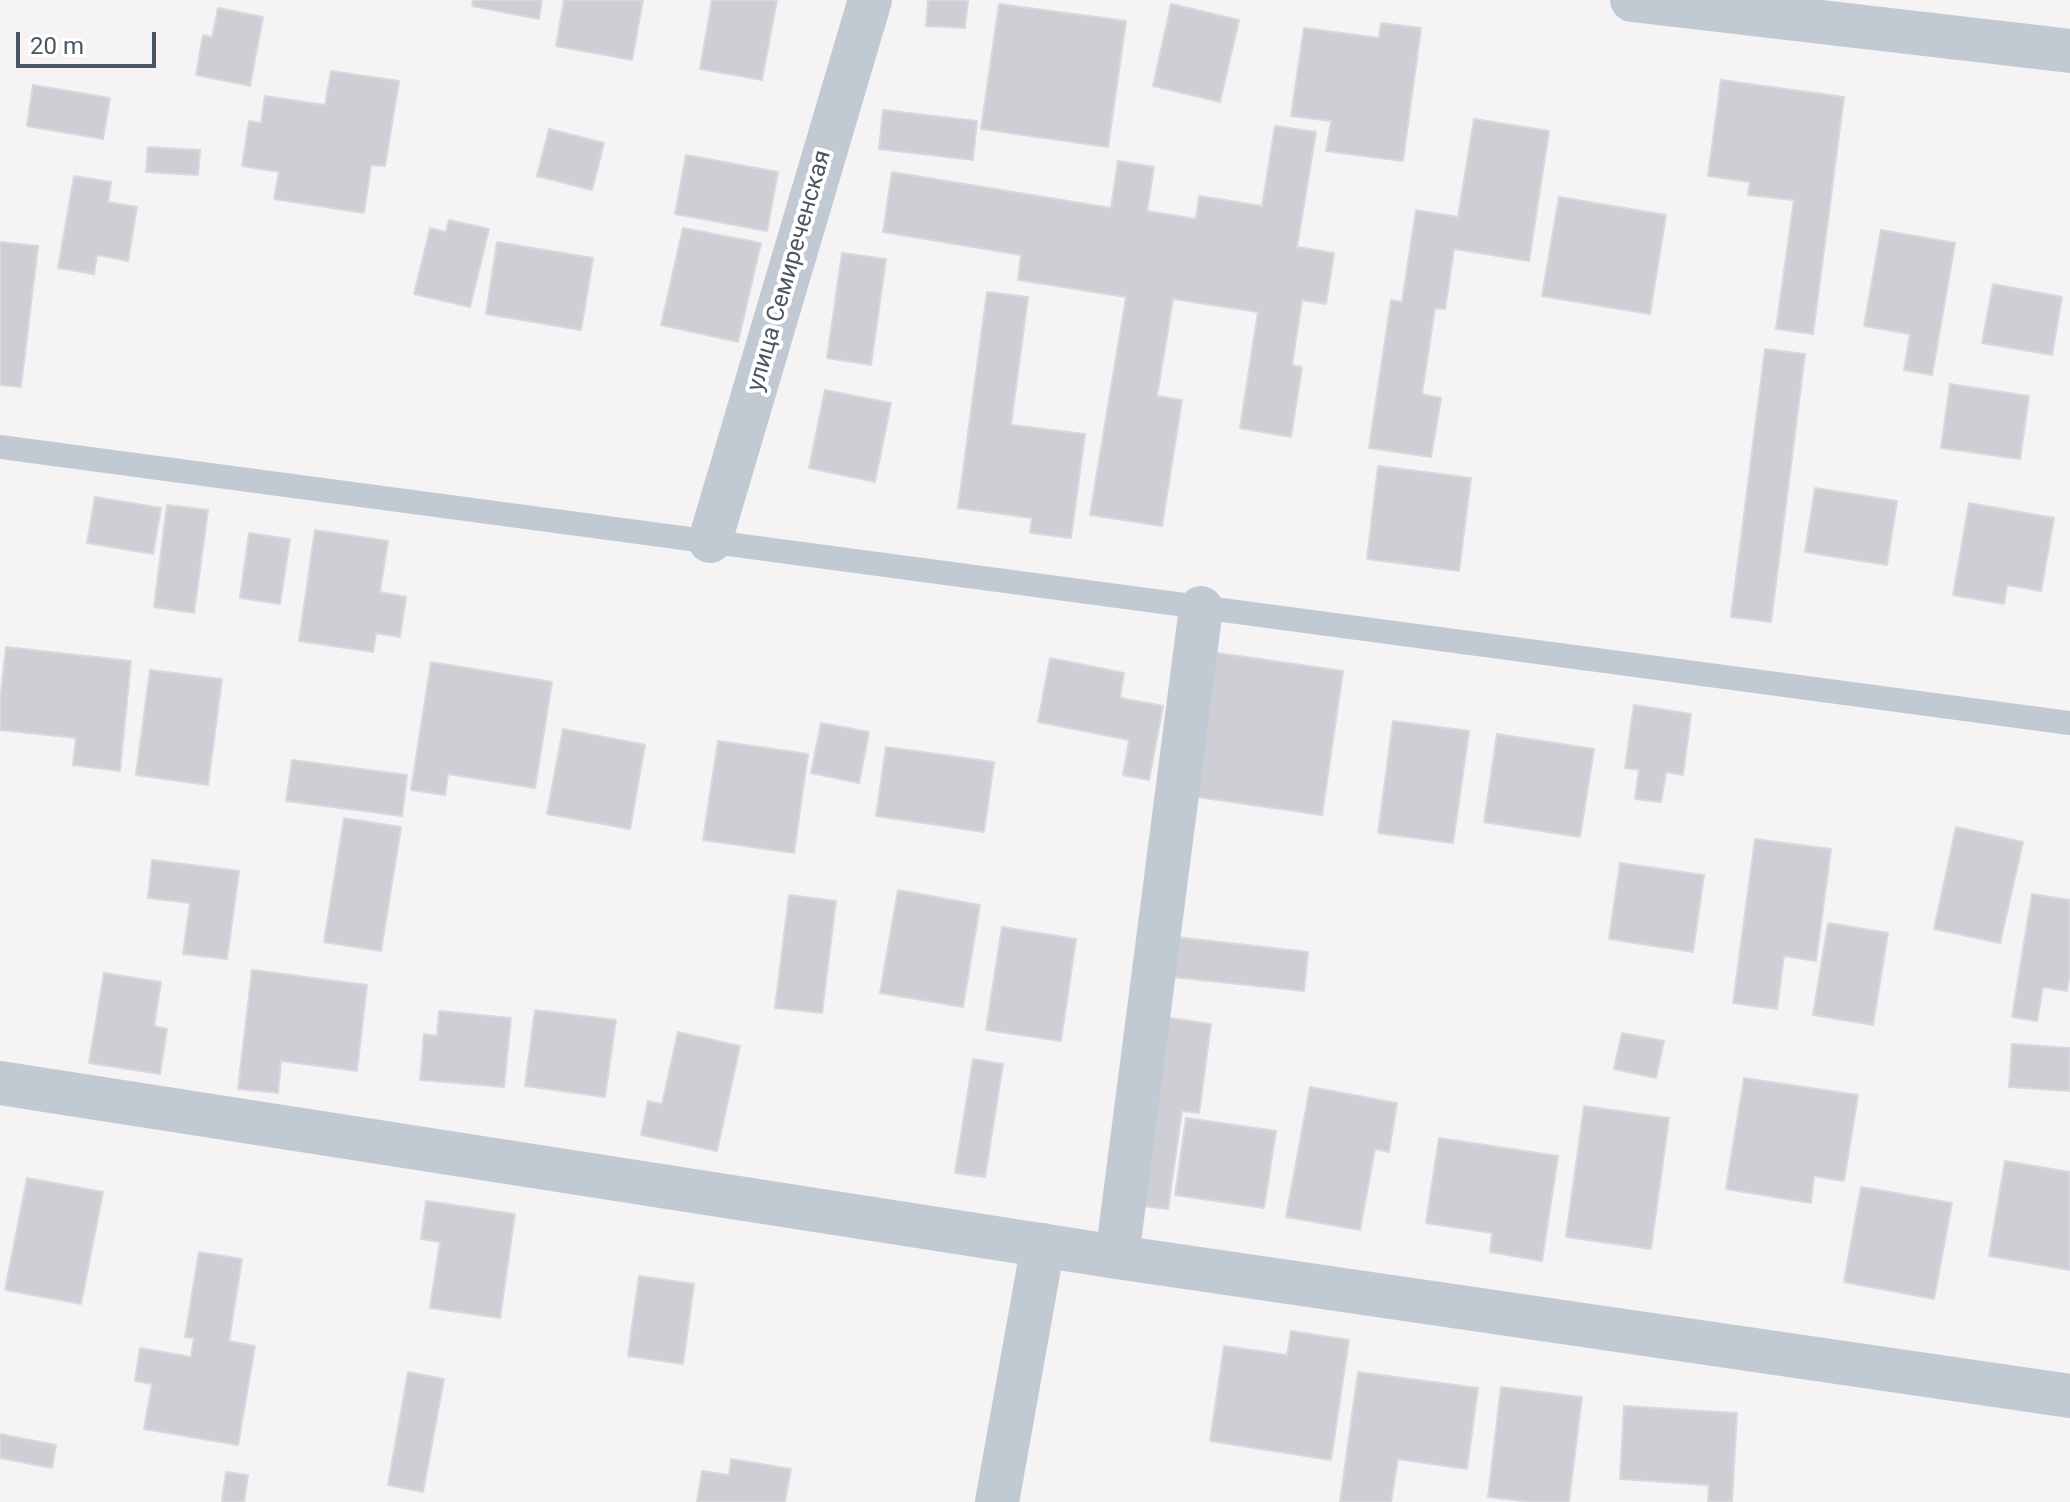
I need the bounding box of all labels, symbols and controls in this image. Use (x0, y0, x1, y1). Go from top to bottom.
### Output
scale bar (20, 16, 160, 66)
text: 20 m (30, 32, 84, 60)
street label: улица Семиреченская (742, 147, 838, 395)

